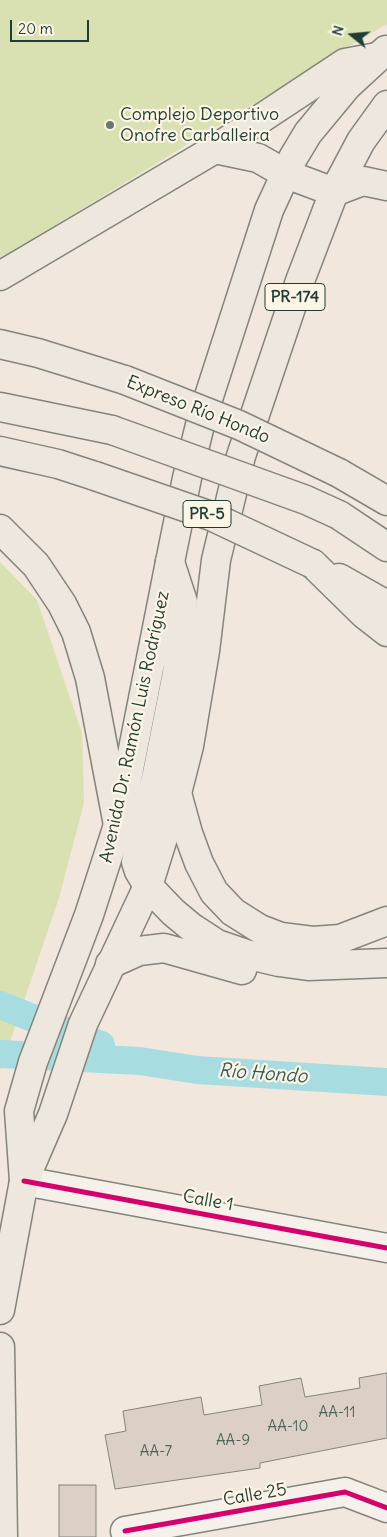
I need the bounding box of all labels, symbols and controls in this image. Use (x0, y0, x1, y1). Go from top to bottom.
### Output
scale bar (12, 10, 91, 42)
north arrow (327, 10, 377, 60)
text: 20 m (18, 19, 53, 38)
text: N (328, 23, 348, 38)
place label: Complejo Deportivo Onofre Carballeira (120, 104, 279, 146)
marker: Complejo Deportivo Onofre Carballeira (104, 119, 116, 131)
road number: PR-174 (265, 284, 325, 310)
street label: Expreso Río Hondo (123, 371, 273, 449)
road number: PR-5 (183, 500, 231, 528)
street label: Avenida Dr. Ramón Luis Rodríguez (96, 589, 174, 865)
water label: Río Hondo (218, 1060, 308, 1088)
street label: Calle 1 (181, 1186, 235, 1216)
house number: AA-11 (319, 1404, 355, 1422)
house number: AA-10 (268, 1418, 308, 1436)
house number: AA-9 (216, 1432, 250, 1450)
house number: AA-7 (140, 1443, 172, 1461)
street label: Calle 25 (221, 1479, 289, 1511)

